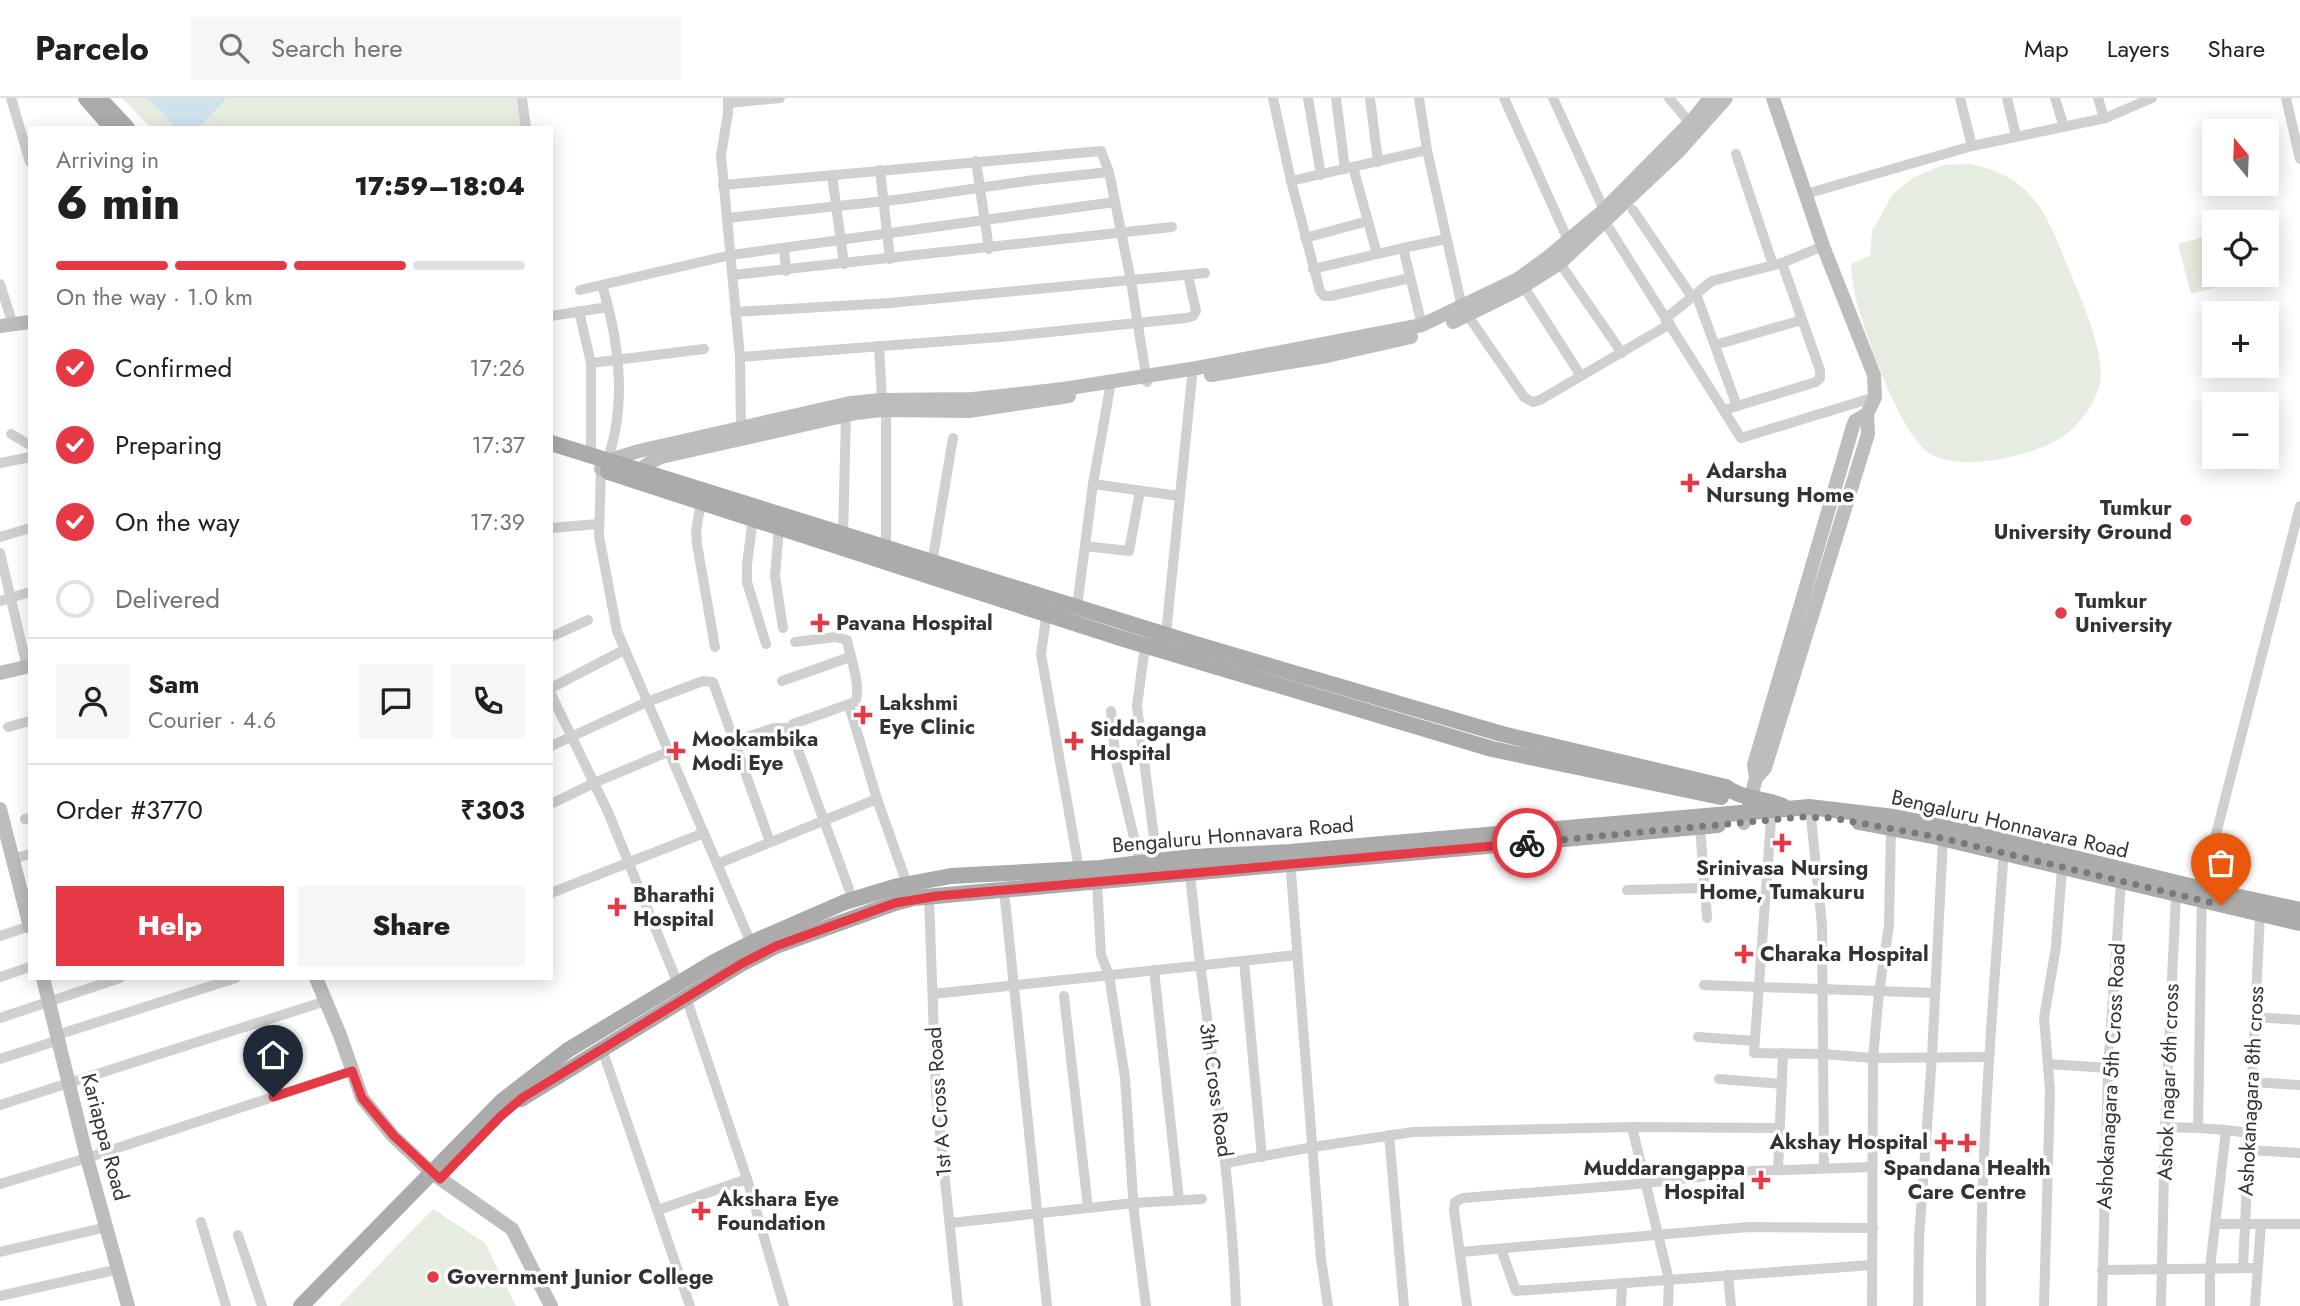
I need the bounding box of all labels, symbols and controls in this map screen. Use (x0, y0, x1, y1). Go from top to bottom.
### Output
search box (191, 17, 681, 80)
text: Parcelo (35, 25, 149, 72)
icon: search (215, 29, 253, 67)
text: Search here (271, 29, 403, 67)
text: Map (2024, 31, 2069, 66)
text: Layers (2107, 31, 2169, 66)
text: Share (2207, 31, 2265, 66)
north arrow (2202, 119, 2278, 196)
map controls (2202, 119, 2279, 469)
text: Arriving in (56, 143, 159, 177)
text: 17:59–18:04 (354, 167, 525, 205)
text: 6 min (56, 170, 180, 236)
button: locate (2202, 210, 2279, 287)
text: On the way · 1.0 km (56, 280, 253, 314)
button: + (2202, 301, 2279, 378)
icon: check (56, 349, 94, 387)
text: Confirmed (115, 349, 232, 387)
text: 17:26 (469, 351, 525, 385)
button: − (2202, 392, 2279, 469)
icon: check (56, 426, 94, 464)
text: Preparing (115, 426, 222, 464)
text: 17:37 (471, 428, 525, 462)
place label: Adarsha Nursung Home (1705, 456, 1854, 510)
marker: Adarsha Nursung Home (1680, 473, 1700, 493)
place label: Tumkur University Ground (1994, 493, 2172, 547)
icon: check (56, 503, 94, 541)
text: On the way (115, 503, 240, 541)
text: 17:39 (470, 505, 525, 539)
marker: Tumkur University Ground (2178, 512, 2194, 528)
text: Delivered (115, 580, 220, 618)
place label: Tumkur University (2075, 586, 2173, 640)
marker: Tumkur University (2053, 605, 2069, 621)
place label: Pavana Hospital (836, 608, 993, 638)
marker: Pavana Hospital (810, 613, 830, 633)
button: person (56, 664, 130, 738)
button: chat (359, 664, 433, 738)
button: phone (451, 664, 525, 738)
text: Sam (148, 665, 200, 703)
place label: Lakshmi Eye Clinic (879, 688, 975, 742)
text: Courier · 4.6 (148, 703, 276, 737)
marker: Lakshmi Eye Clinic (853, 705, 873, 725)
place label: Siddaganga Hospital (1090, 714, 1207, 768)
place label: Mookambika Modi Eye (692, 724, 818, 778)
marker: Siddaganga Hospital (1064, 731, 1084, 751)
marker: Mookambika Modi Eye (666, 741, 686, 761)
street label: Bengaluru Honnavara Road (1888, 782, 2132, 866)
text: Order #3770 (56, 791, 203, 829)
text: ₹303 (461, 791, 525, 829)
courier (1492, 808, 1562, 878)
street label: Bengaluru Honnavara Road (1111, 809, 1355, 861)
icon: bike (1508, 824, 1546, 862)
marker: Srinivasa Nursing Home, Tumakuru (1772, 833, 1792, 853)
pin (2191, 833, 2251, 905)
icon: bag (2202, 844, 2240, 882)
place label: Srinivasa Nursing Home, Tumakuru (1696, 853, 1868, 907)
place label: Bharathi Hospital (633, 880, 715, 934)
button: Help (56, 886, 284, 966)
button: Share (298, 886, 525, 966)
marker: Bharathi Hospital (607, 897, 627, 917)
place label: Charaka Hospital (1760, 939, 1929, 969)
street label: Ashokanagara 5th Cross Road (2089, 942, 2133, 1210)
marker: Charaka Hospital (1734, 944, 1754, 964)
street label: Ashok nagar 6th cross (2150, 983, 2186, 1181)
street label: Ashokanagara 8th cross (2231, 985, 2271, 1197)
street label: 3th Cross Road (1192, 1021, 1240, 1159)
pin (243, 1025, 303, 1097)
street label: 1st A Cross Road (919, 1026, 959, 1178)
icon: home (254, 1036, 292, 1074)
street label: Kariappa Road (74, 1070, 136, 1204)
place label: Akshay Hospital (1769, 1127, 1928, 1157)
marker: Akshay Hospital (1934, 1132, 1954, 1152)
marker: Spandana Health Care Centre (1957, 1133, 1977, 1153)
place label: Muddarangappa Hospital (1584, 1153, 1745, 1207)
place label: Spandana Health Care Centre (1883, 1153, 2051, 1207)
marker: Muddarangappa Hospital (1751, 1170, 1771, 1190)
place label: Akshara Eye Foundation (716, 1184, 839, 1238)
marker: Akshara Eye Foundation (691, 1201, 711, 1221)
place label: Government Junior College (447, 1262, 714, 1292)
marker: Government Junior College (425, 1269, 441, 1285)

